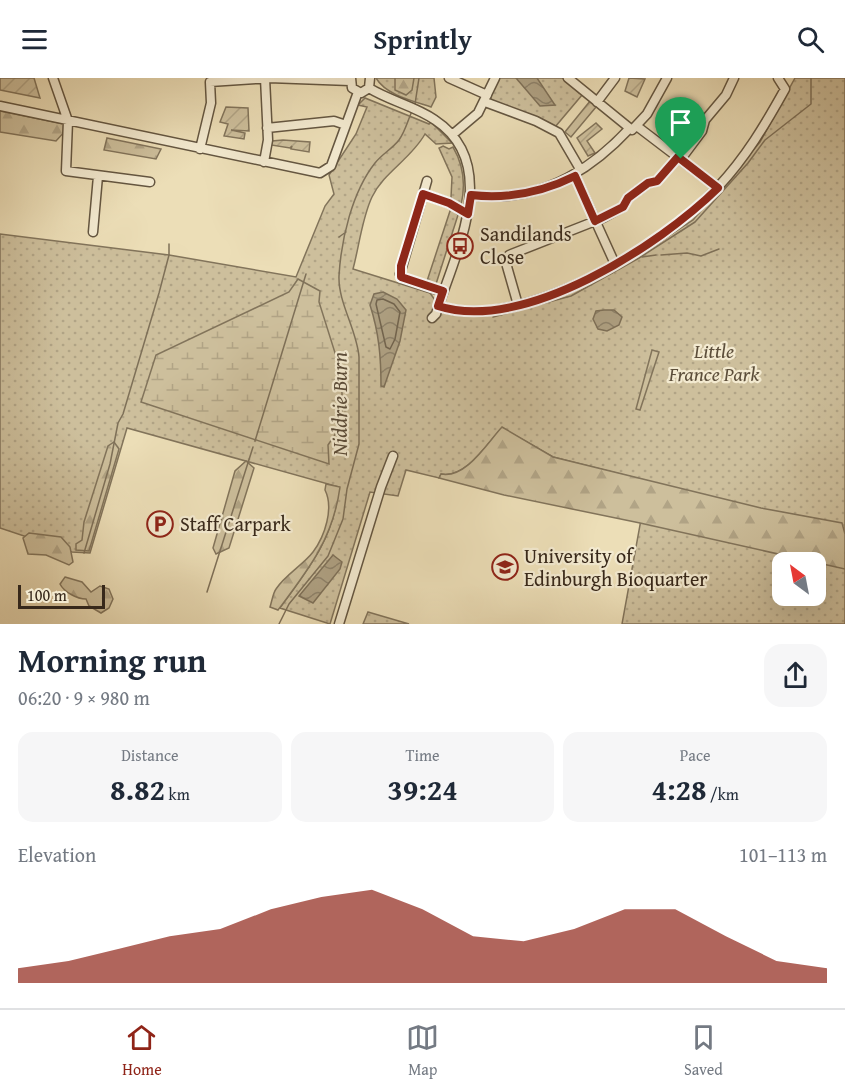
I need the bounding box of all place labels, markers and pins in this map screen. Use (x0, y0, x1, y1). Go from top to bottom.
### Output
pin (655, 97, 706, 159)
place label: Sandilands Close (480, 219, 572, 271)
bus stop icon: Sandilands Close (445, 231, 475, 261)
parking icon: Staff Carpark (145, 509, 175, 539)
place label: Staff Carpark (180, 509, 292, 538)
place label: University of Edinburgh Bioquarter (524, 541, 708, 593)
school or university icon: University of Edinburgh Bioquarter (490, 552, 520, 582)

